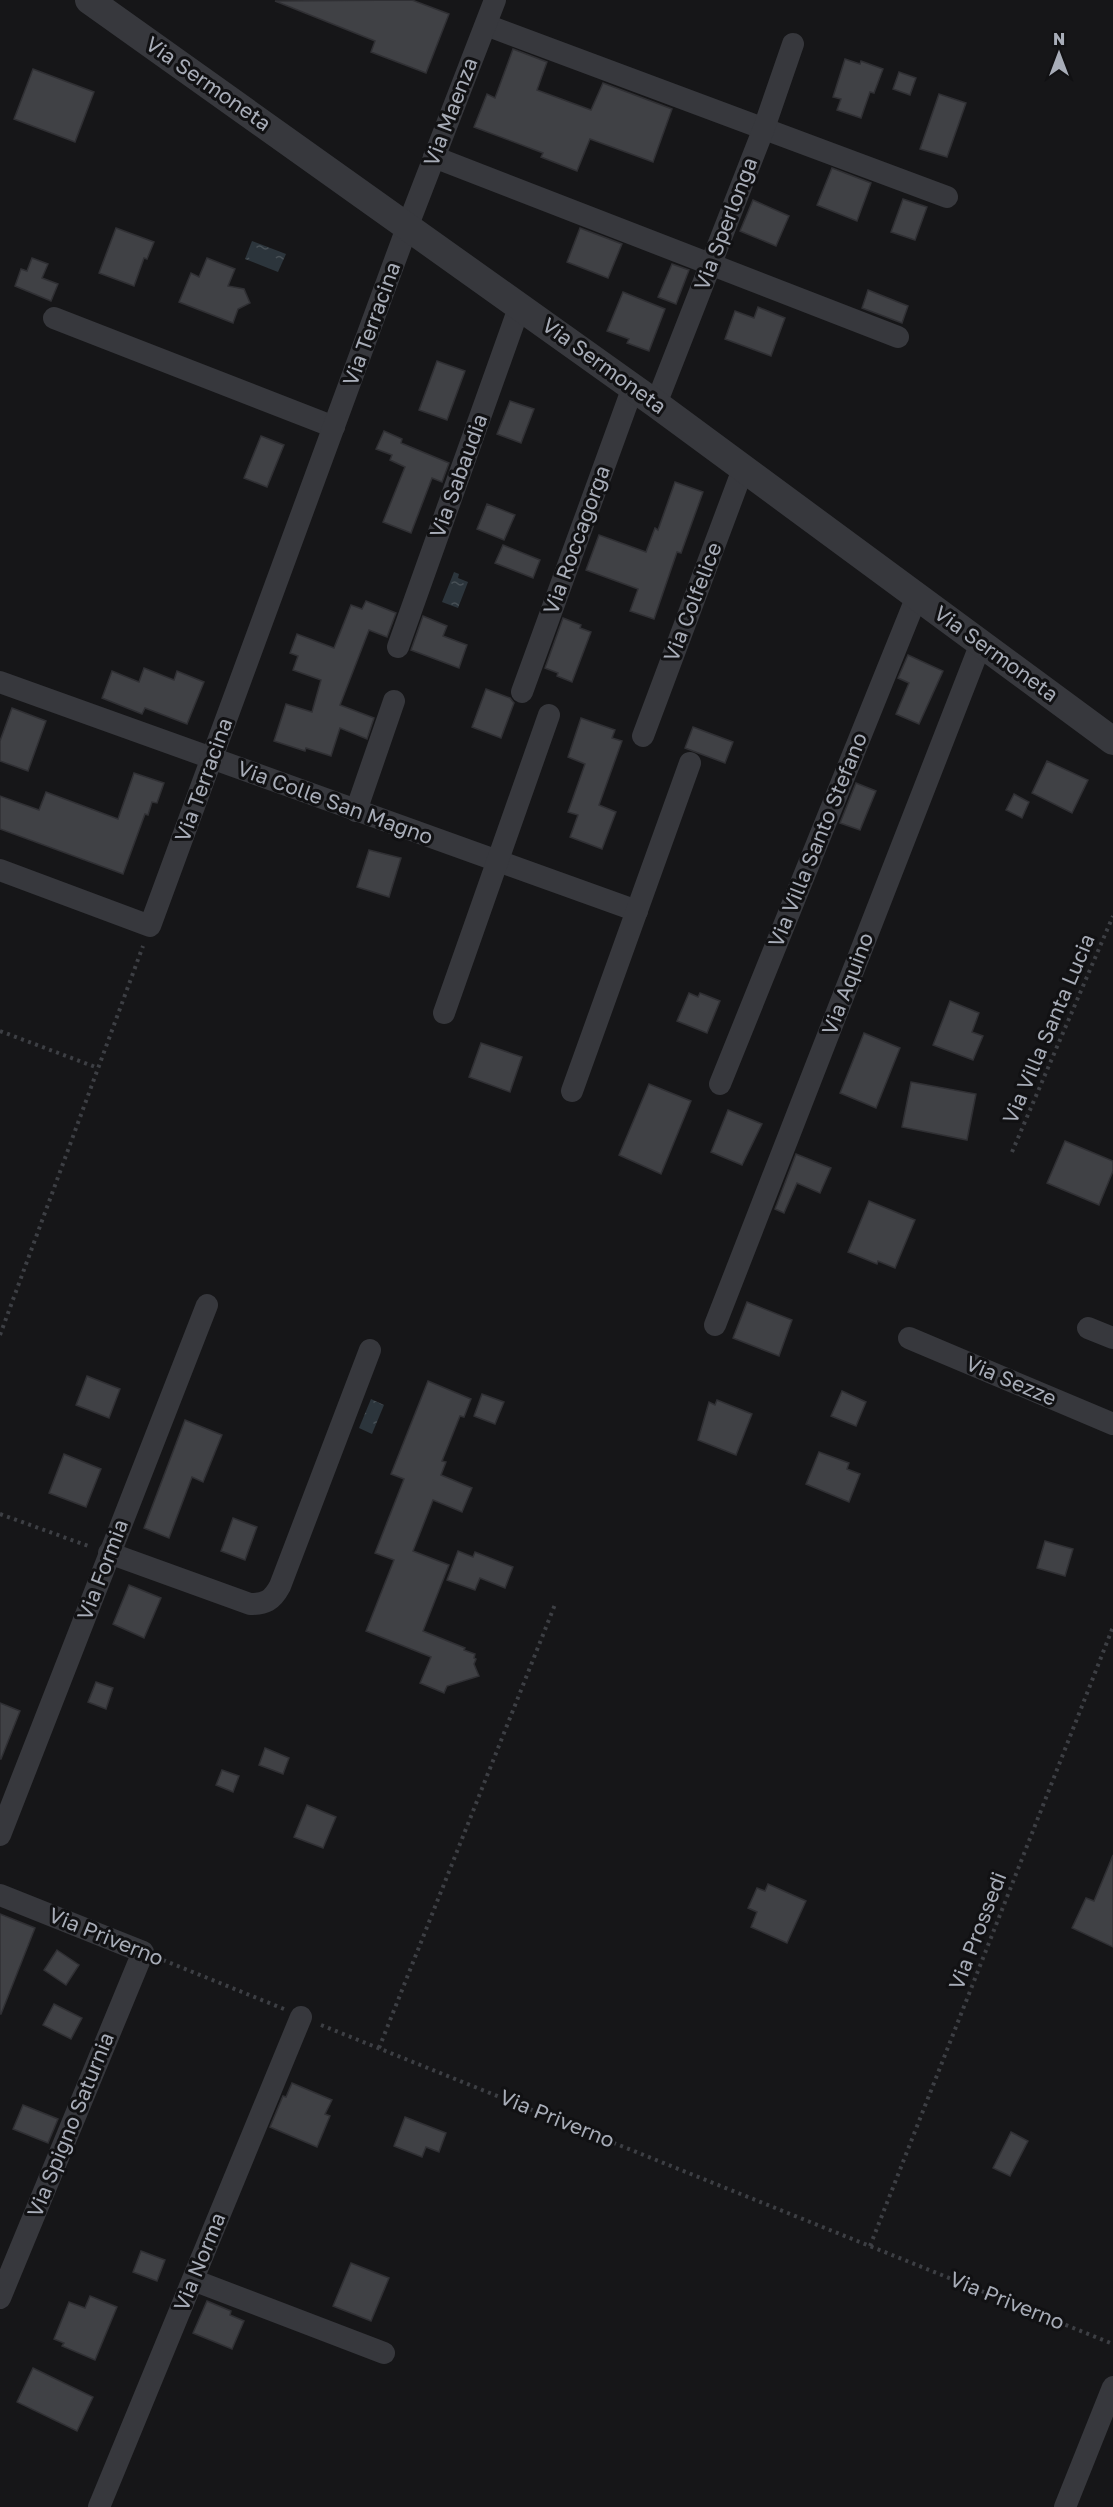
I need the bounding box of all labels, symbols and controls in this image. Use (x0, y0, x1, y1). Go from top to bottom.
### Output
north arrow (1029, 24, 1089, 84)
text: N (1053, 29, 1065, 49)
street label: Via Sermoneta (141, 30, 276, 136)
street label: Via Maenza (417, 54, 483, 170)
street label: Via Sperlonga (688, 153, 762, 294)
street label: Via Terracina (337, 258, 406, 389)
street label: Via Sermoneta (537, 311, 672, 419)
street label: Via Sabaudia (424, 410, 493, 541)
street label: Via Roccagorga (537, 462, 615, 618)
street label: Via Colfelice (657, 538, 727, 665)
street label: Via Sermoneta (929, 599, 1064, 707)
street label: Via Terracina (169, 714, 238, 845)
street label: Via Villa Santo Stefano (762, 728, 872, 951)
street label: Via Colle San Magno (234, 755, 437, 850)
street label: Via Aquino (816, 929, 878, 1038)
street label: Via Villa Santa Lucia (996, 930, 1100, 1127)
street label: Via Sezze (962, 1349, 1061, 1411)
street label: Via Formia (71, 1516, 133, 1624)
street label: Via Prossedi (943, 1868, 1011, 1993)
street label: Via Priverno (45, 1901, 168, 1971)
street label: Via Spigno Saturnia (21, 2028, 119, 2221)
street label: Via Priverno (496, 2083, 619, 2153)
street label: Via Norma (168, 2209, 231, 2315)
street label: Via Priverno (946, 2265, 1069, 2335)

